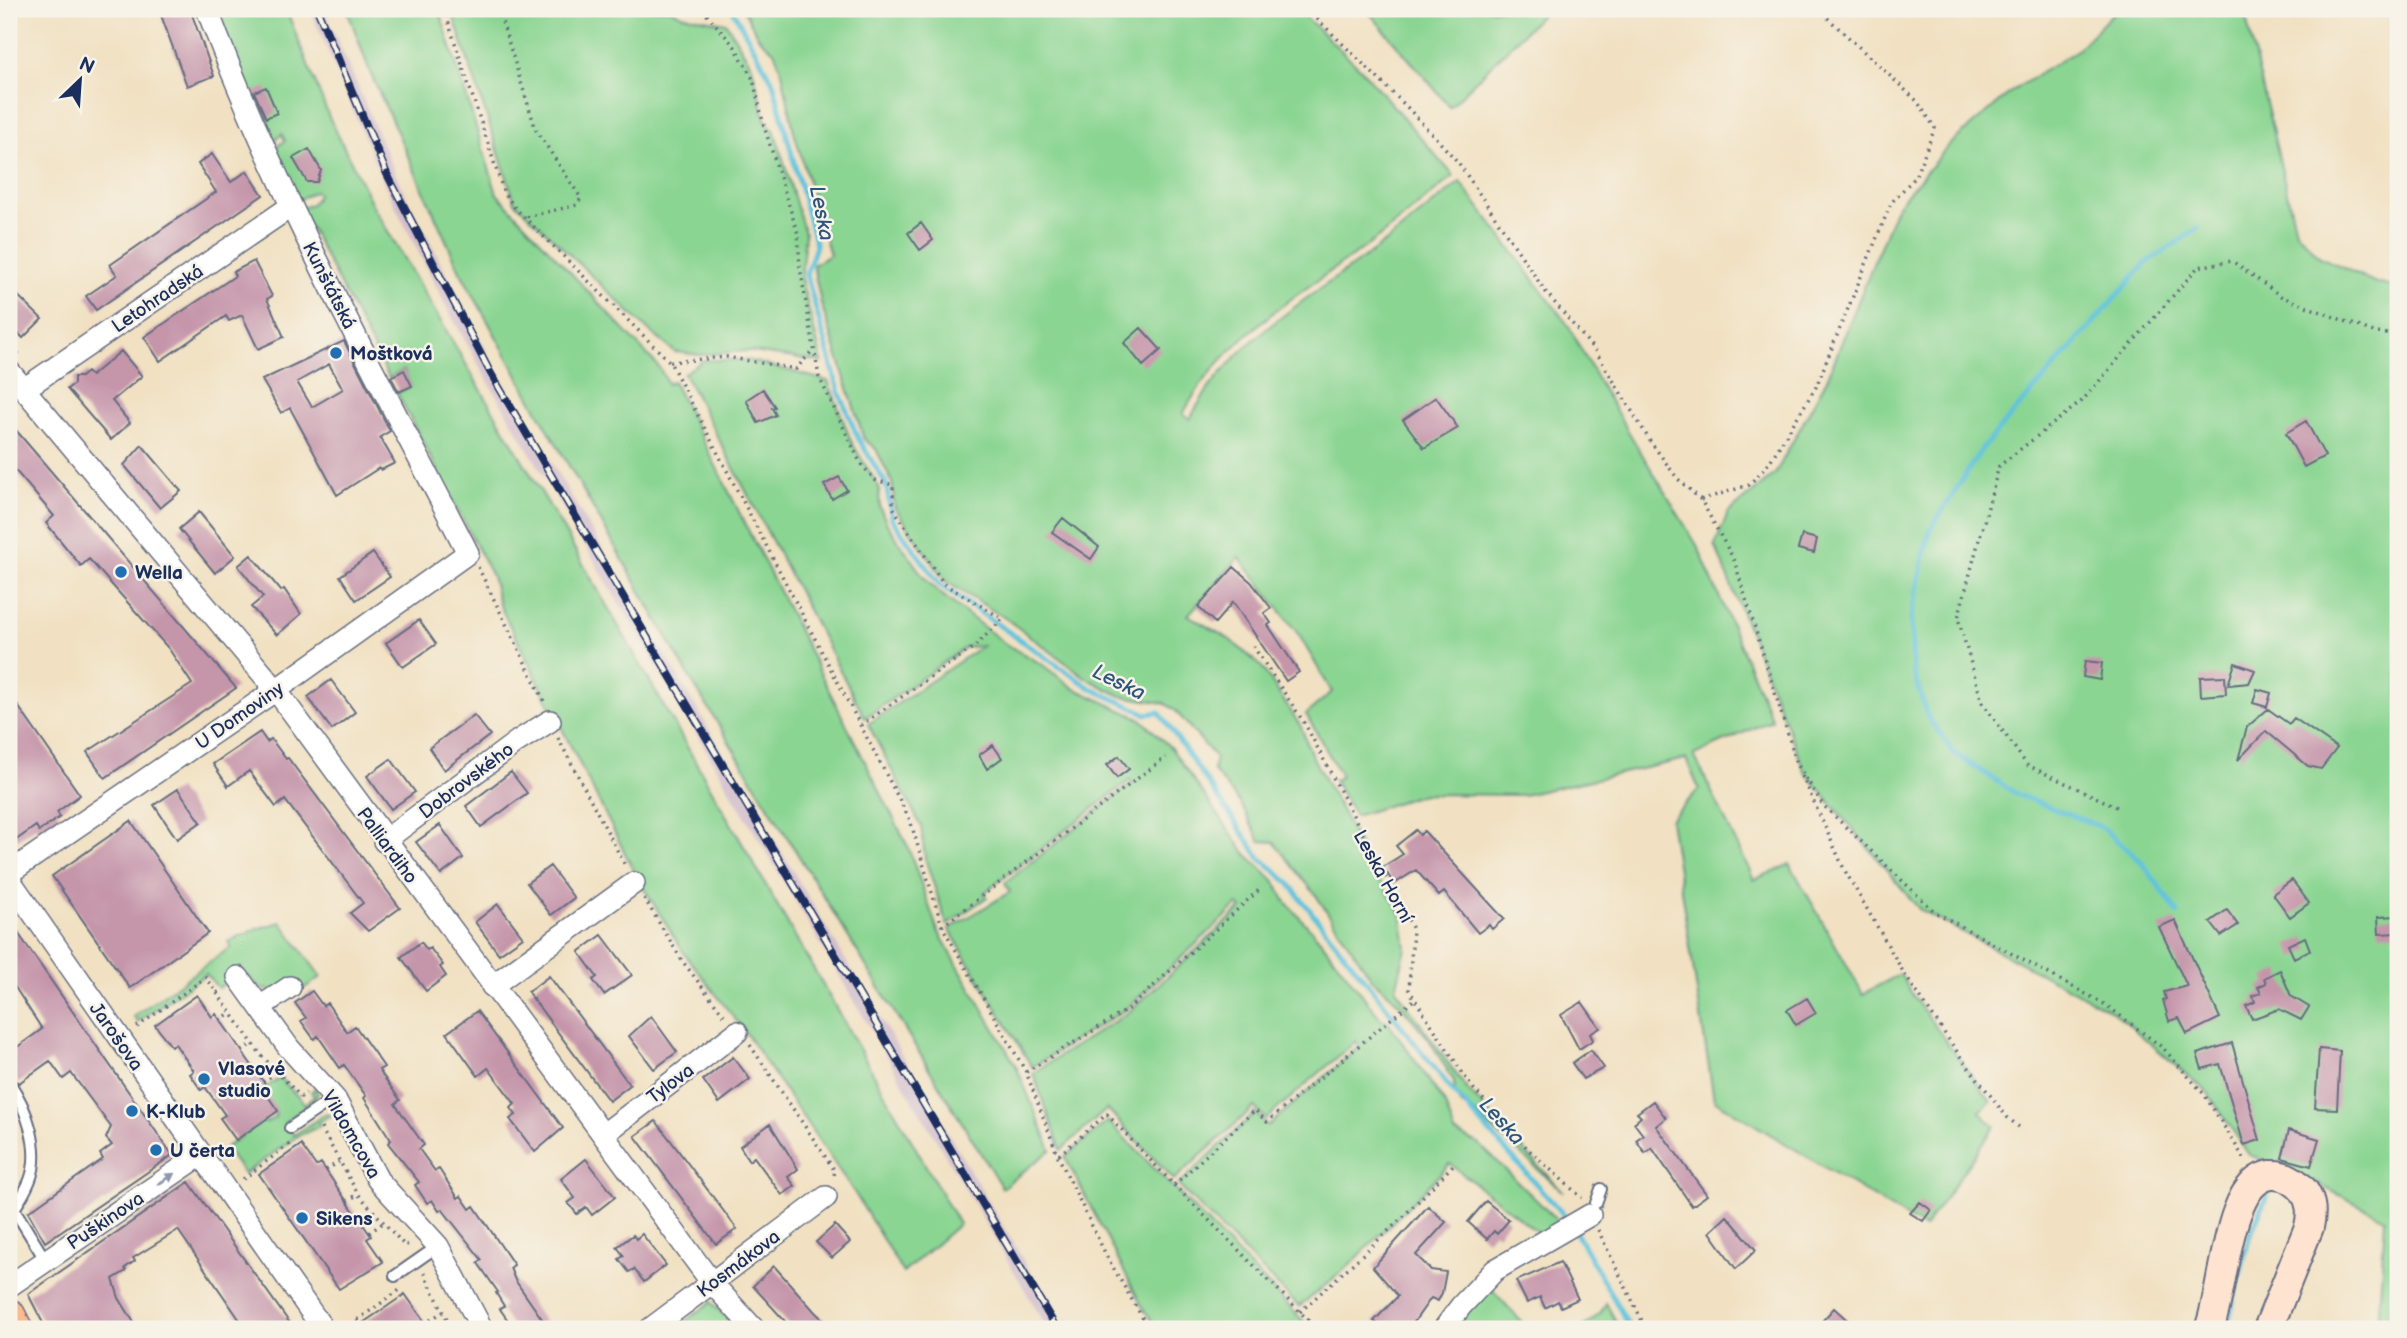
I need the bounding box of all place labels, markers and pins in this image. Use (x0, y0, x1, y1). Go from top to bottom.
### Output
place label: Moštková (350, 343, 433, 366)
marker: Moštková (328, 345, 344, 361)
place label: Wella (135, 562, 183, 585)
marker: Wella (113, 564, 129, 580)
place label: Vlasové studio (218, 1058, 285, 1103)
marker: Vlasové studio (196, 1071, 212, 1087)
place label: K-Klub (146, 1101, 206, 1124)
marker: K-Klub (124, 1103, 140, 1119)
place label: U čerta (170, 1140, 235, 1163)
marker: U čerta (148, 1142, 164, 1158)
place label: Sikens (316, 1208, 373, 1231)
marker: Sikens (294, 1210, 310, 1226)

